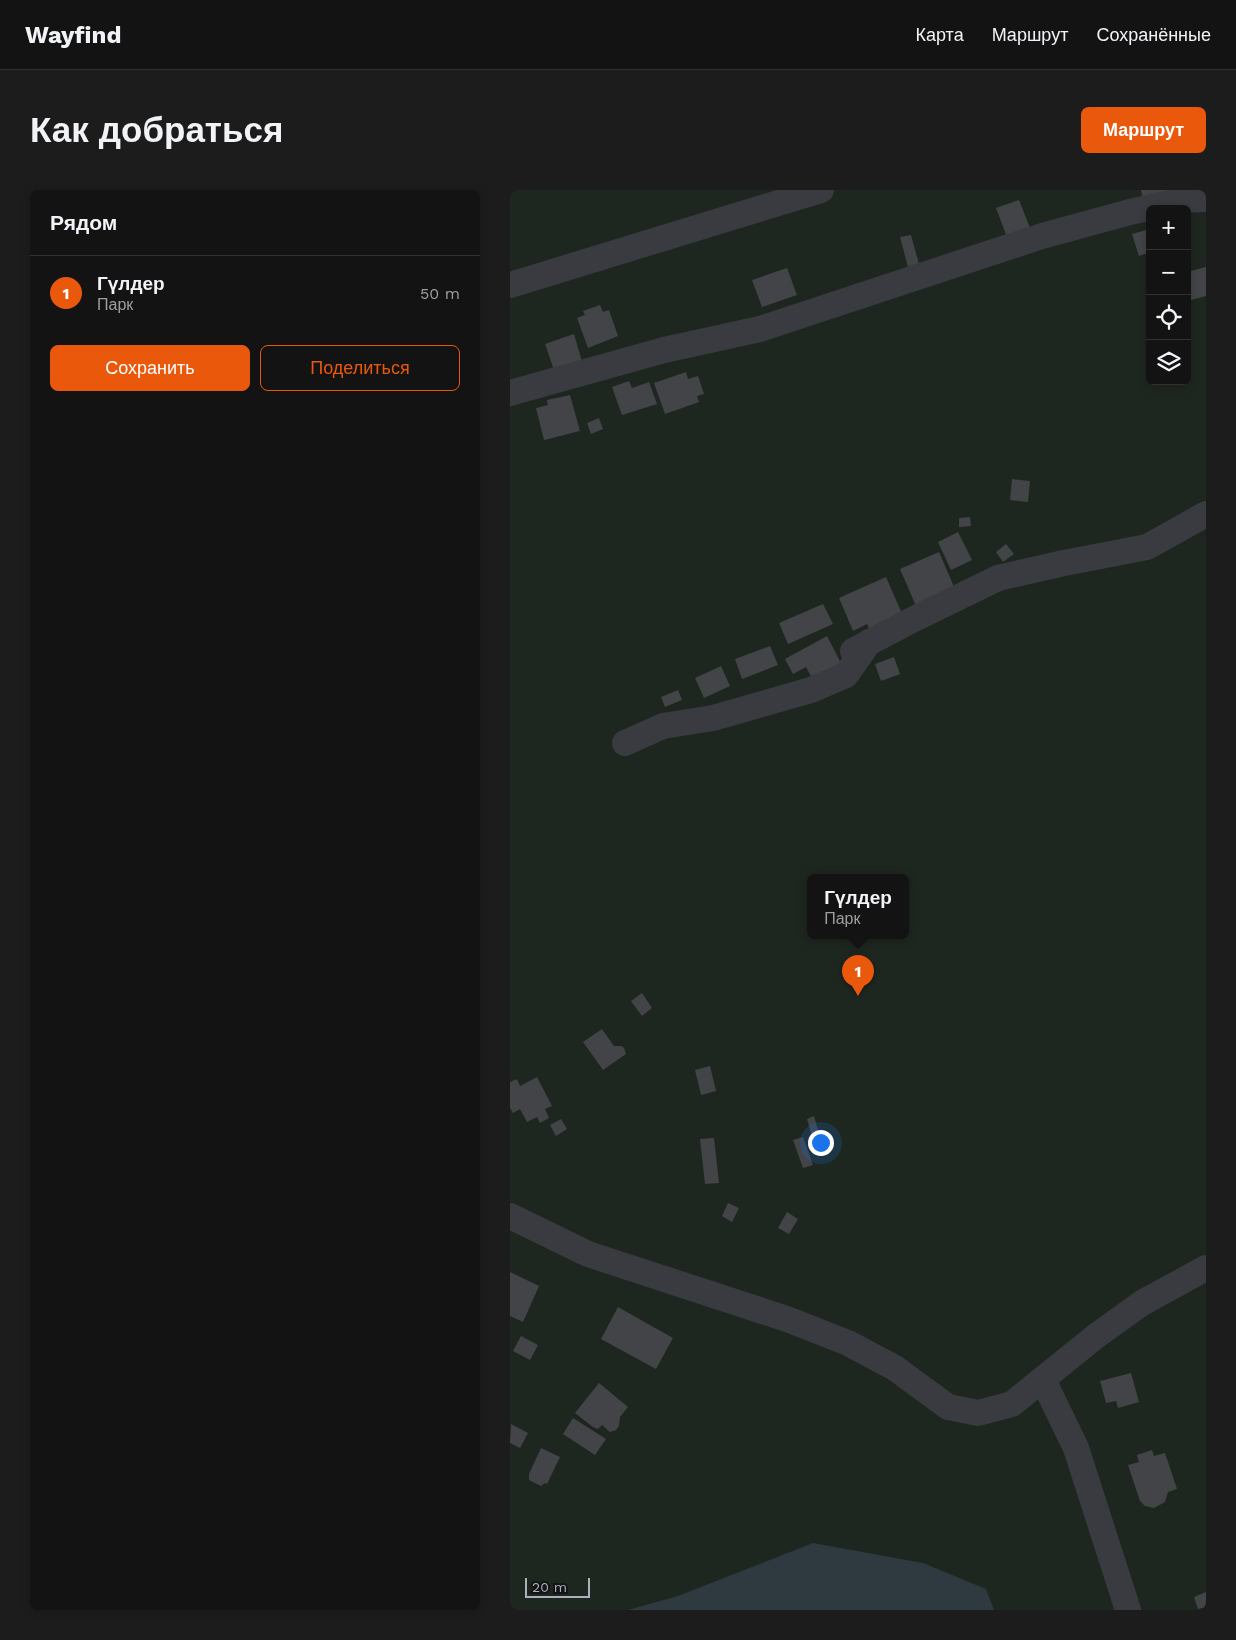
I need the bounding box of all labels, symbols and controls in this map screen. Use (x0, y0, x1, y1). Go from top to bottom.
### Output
text: Wayfind (25, 21, 121, 49)
text: Карта (916, 24, 964, 45)
text: Маршрут (992, 24, 1068, 45)
text: Сохранённые (1096, 24, 1211, 45)
button: Маршрут (1081, 107, 1206, 153)
text: Как добраться (30, 109, 283, 151)
map controls (1146, 205, 1191, 385)
button: + (1146, 205, 1191, 250)
text: Рядом (50, 210, 117, 235)
button: − (1146, 250, 1191, 295)
text: Гүлдер (97, 272, 165, 295)
text: 1 (63, 284, 69, 303)
text: 50 m (420, 284, 460, 303)
text: Парк (97, 295, 133, 314)
button: locate (1146, 295, 1191, 340)
button: layers (1146, 340, 1191, 385)
button: Сохранить (50, 345, 250, 391)
button: Поделиться (260, 345, 460, 391)
popup (807, 874, 909, 939)
text: Гүлдер (824, 886, 892, 909)
text: Парк (824, 909, 860, 928)
pin: 1 (842, 955, 874, 996)
your location (808, 1130, 834, 1156)
scale bar (525, 1575, 590, 1598)
text: 20 m (532, 1579, 567, 1595)

